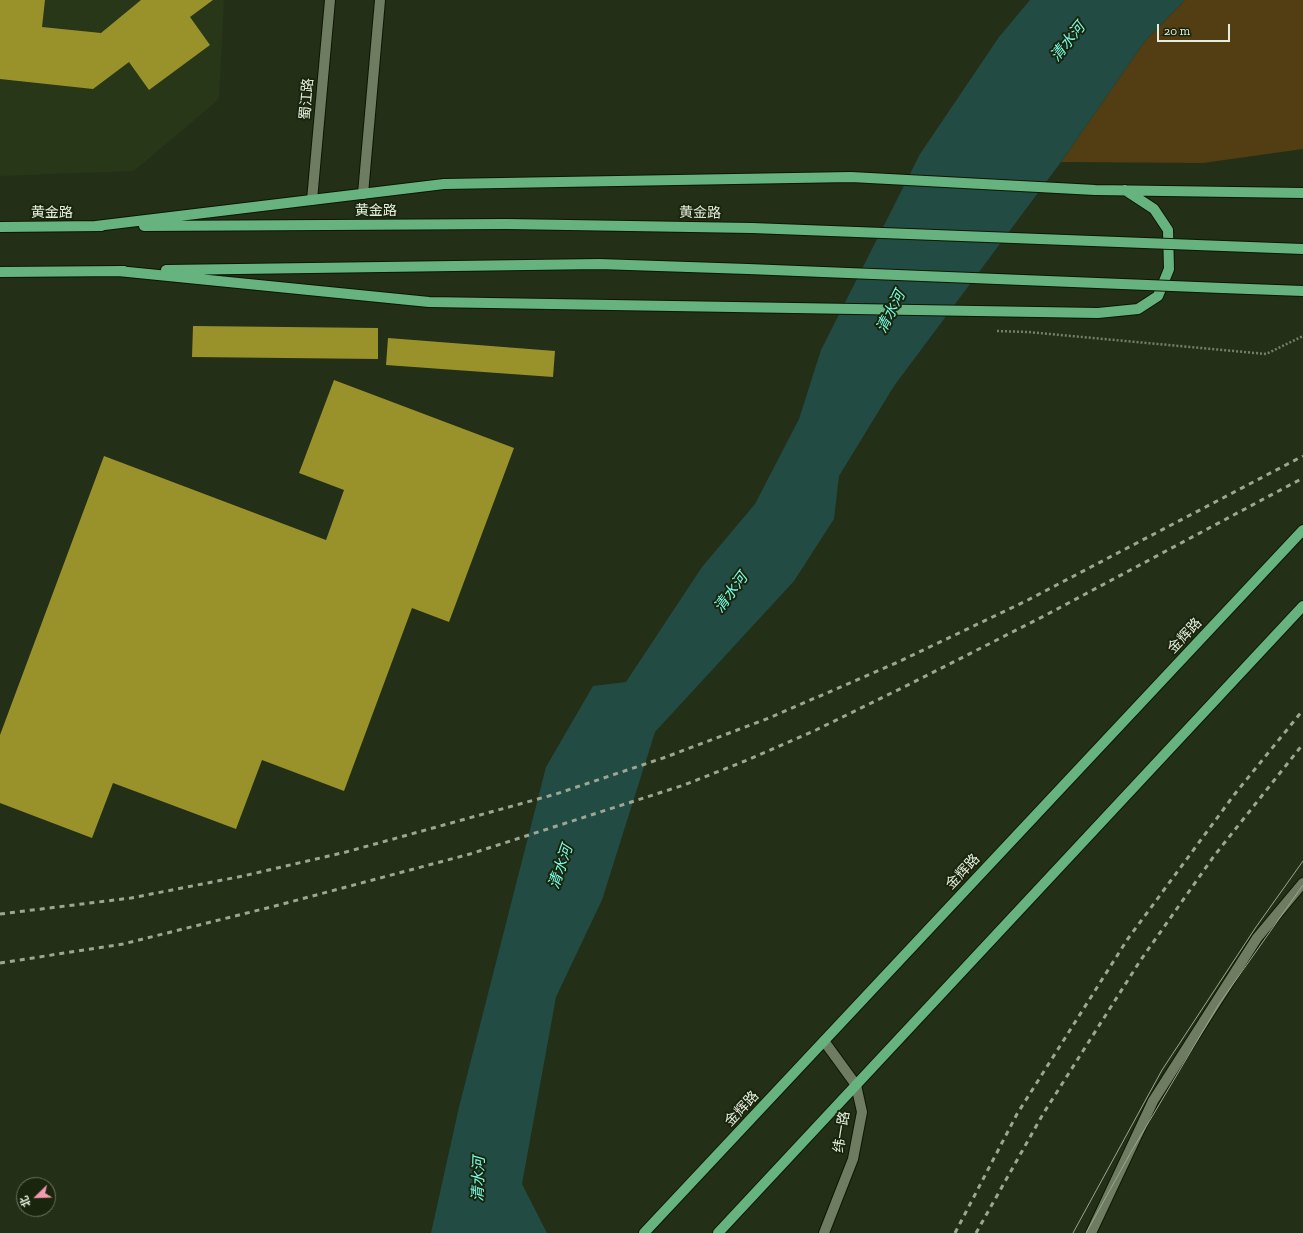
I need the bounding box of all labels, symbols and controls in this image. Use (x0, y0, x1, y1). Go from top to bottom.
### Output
scale bar (1159, 16, 1232, 42)
water label: 清水河 (1047, 19, 1089, 65)
text: 20 m (1164, 24, 1190, 38)
street label: 蜀江路 (297, 77, 317, 121)
street label: 黄金路 (355, 203, 397, 219)
street label: 黄金路 (679, 204, 721, 222)
street label: 黄金路 (31, 205, 73, 221)
water label: 清水河 (873, 288, 909, 336)
water label: 清水河 (710, 570, 752, 616)
street label: 金辉路 (1165, 615, 1205, 657)
water label: 清水河 (545, 843, 577, 891)
street label: 金辉路 (943, 851, 983, 893)
street label: 金辉路 (722, 1088, 762, 1130)
street label: 纬一路 (830, 1110, 854, 1154)
water label: 清水河 (469, 1156, 489, 1202)
north arrow (16, 1177, 56, 1217)
text: 北 (17, 1194, 34, 1209)

